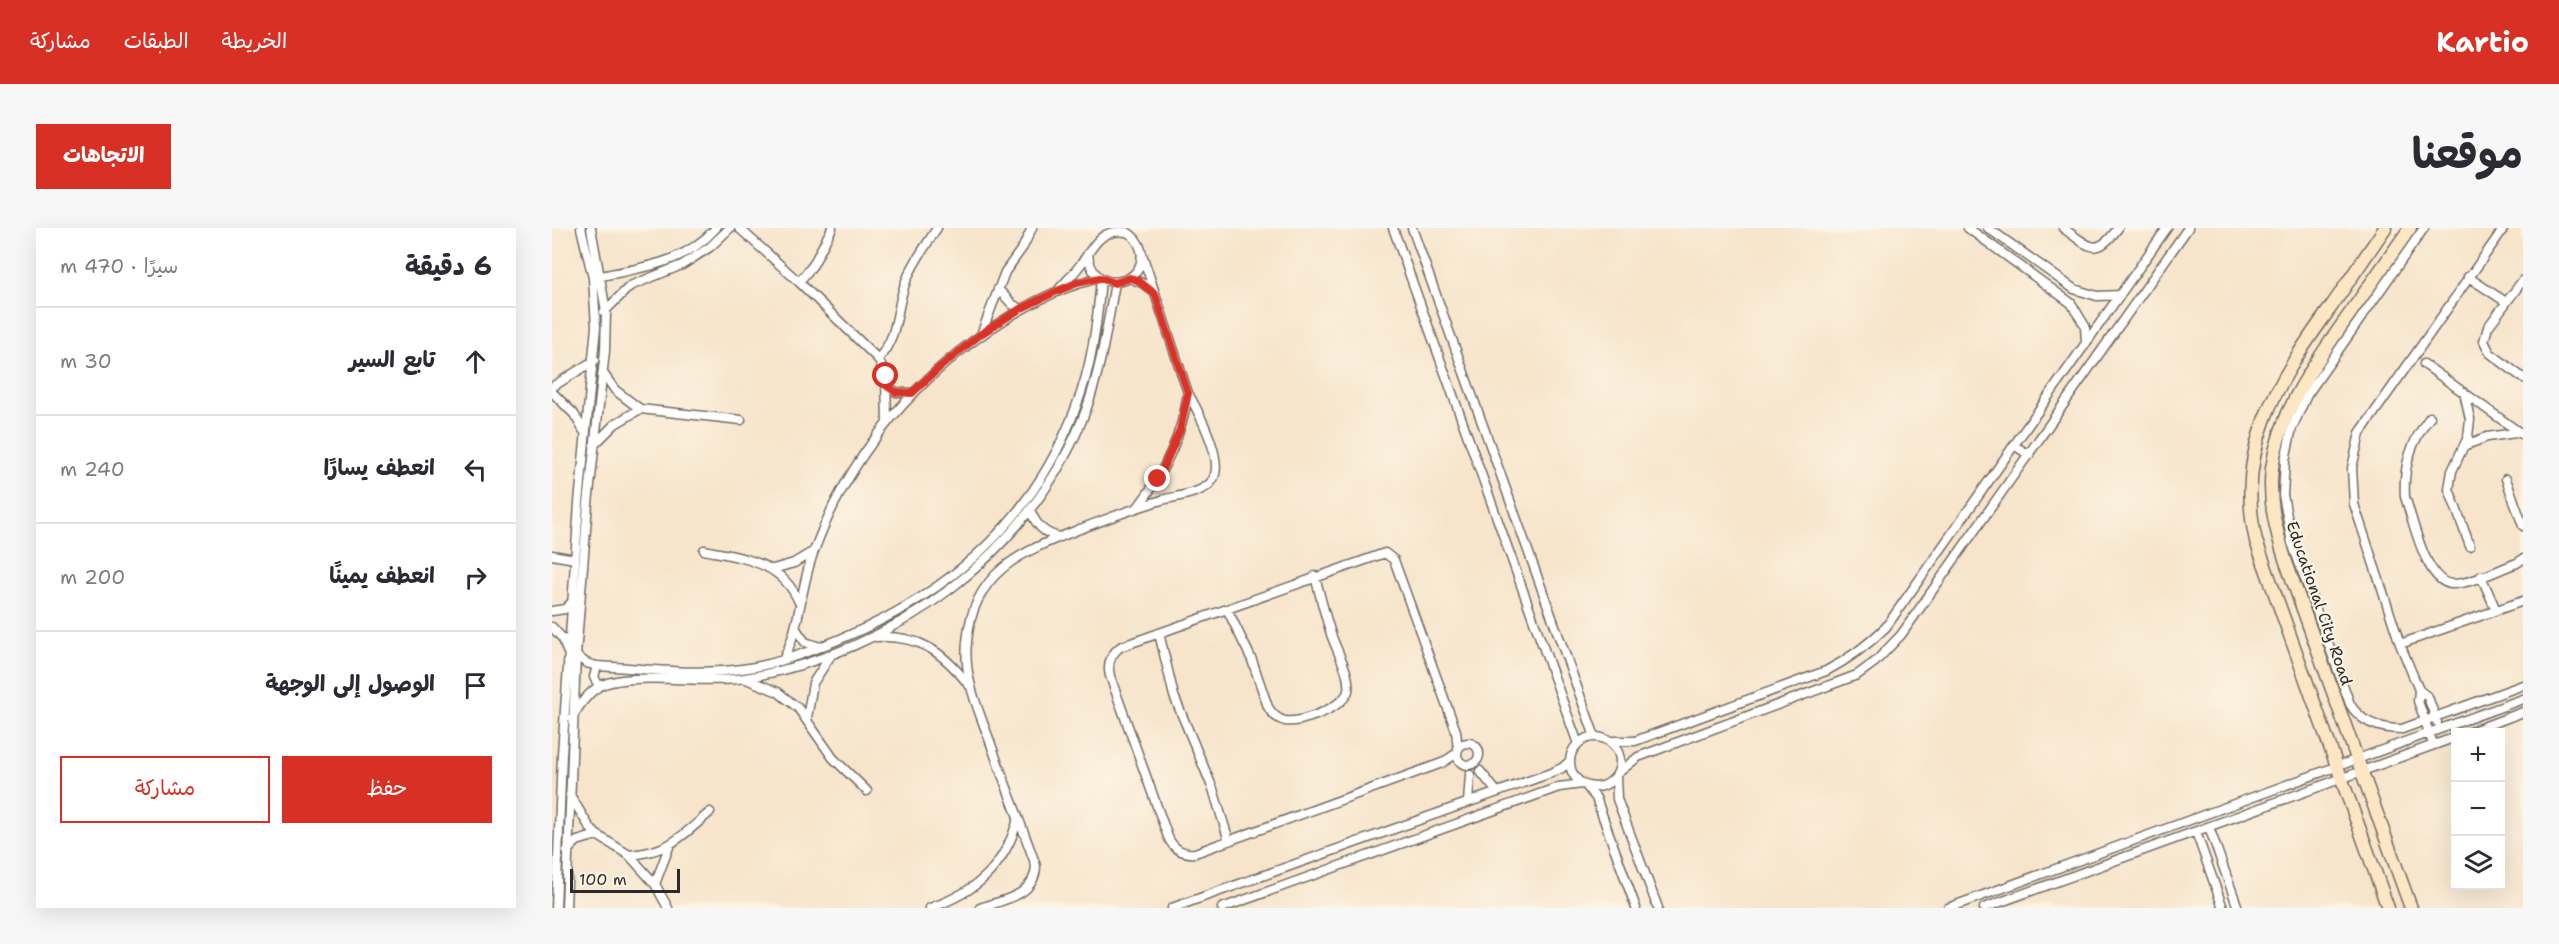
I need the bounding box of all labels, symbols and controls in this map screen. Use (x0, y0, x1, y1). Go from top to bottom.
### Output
text: Kartio (2436, 23, 2529, 61)
text: مشاركة (30, 27, 91, 55)
text: الطبقات (124, 27, 189, 55)
text: الخريطة (222, 27, 287, 55)
button: الاتجاهات (36, 124, 171, 189)
text: موقعنا (2412, 125, 2523, 181)
text: 6 دقيقة (405, 248, 492, 283)
text: سيرًا · 470 m (60, 253, 178, 279)
text: تابع السير (349, 345, 435, 374)
icon: ahead (459, 345, 492, 378)
text: 30 m (60, 348, 112, 374)
route start (872, 362, 898, 388)
text: انعطف يسارًا (323, 453, 435, 482)
icon: left (459, 453, 492, 486)
text: 240 m (60, 456, 125, 482)
route end (1144, 465, 1170, 491)
street label: Educational City Road (2282, 518, 2357, 688)
text: انعطف يمينًا (329, 561, 435, 590)
icon: right (459, 561, 492, 594)
text: 200 m (60, 564, 125, 590)
text: الوصول إلى الوجهة (265, 669, 435, 698)
icon: arrive (459, 669, 492, 702)
map controls (2451, 728, 2505, 890)
button: + (2451, 728, 2505, 782)
button: مشاركة (60, 756, 270, 823)
button: حفظ (282, 756, 492, 823)
button: − (2451, 782, 2505, 836)
button: layers (2451, 836, 2505, 890)
scale bar (570, 866, 680, 894)
text: 100 m (579, 869, 627, 890)

